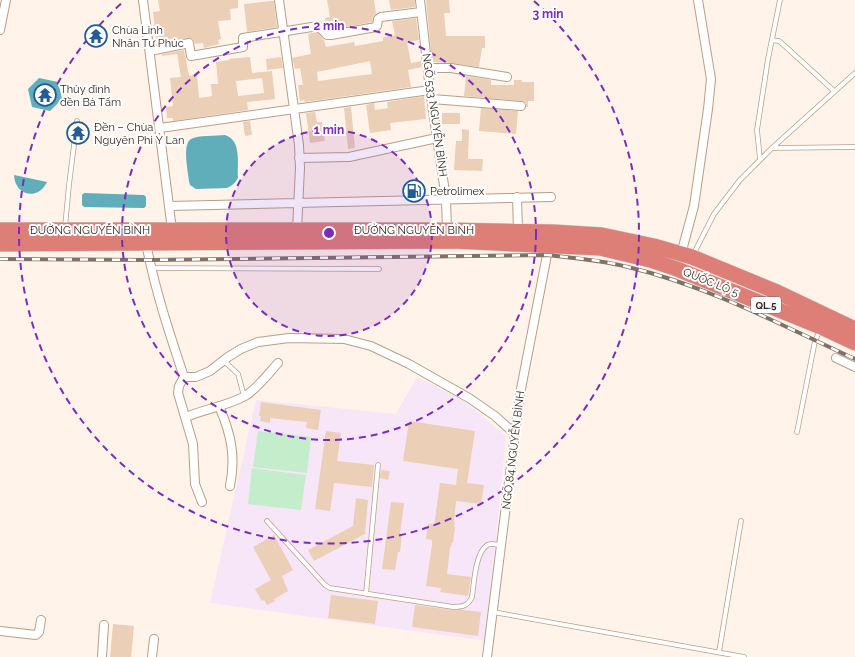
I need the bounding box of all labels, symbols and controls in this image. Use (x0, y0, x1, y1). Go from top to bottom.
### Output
text: 3 min (532, 7, 564, 21)
text: 2 min (313, 19, 345, 33)
temple icon: Chùa Linh Nhân Tư Phúc (83, 23, 109, 49)
place label: Chùa Linh Nhân Tư Phúc (112, 24, 184, 50)
street label: NGÕ 533 NGUYỄN BÌNH (419, 52, 451, 178)
temple icon: Thủy đình đền Bà Tấm (32, 82, 58, 108)
place label: Thủy đình đền Bà Tấm (60, 83, 121, 109)
temple icon: Đền – Chùa Nguyên Phi Ỷ Lan (65, 120, 91, 146)
place label: Đền – Chùa Nguyên Phi Ỷ Lan (94, 121, 184, 147)
text: 1 min (314, 123, 344, 137)
fuel station icon: Petrolimex (401, 178, 427, 204)
place label: Petrolimex (430, 185, 485, 198)
street label: ĐƯỜNG NGUYỄN BÌNH (30, 223, 150, 237)
street label: ĐƯỜNG NGUYỄN BÌNH (354, 223, 474, 237)
centre of rings (322, 226, 336, 240)
street label: QUỐC LỘ 5 (681, 265, 741, 299)
road number: QL.5 (751, 297, 781, 313)
street label: NGÕ 84 NGUYỄN BÌNH (499, 390, 527, 510)

